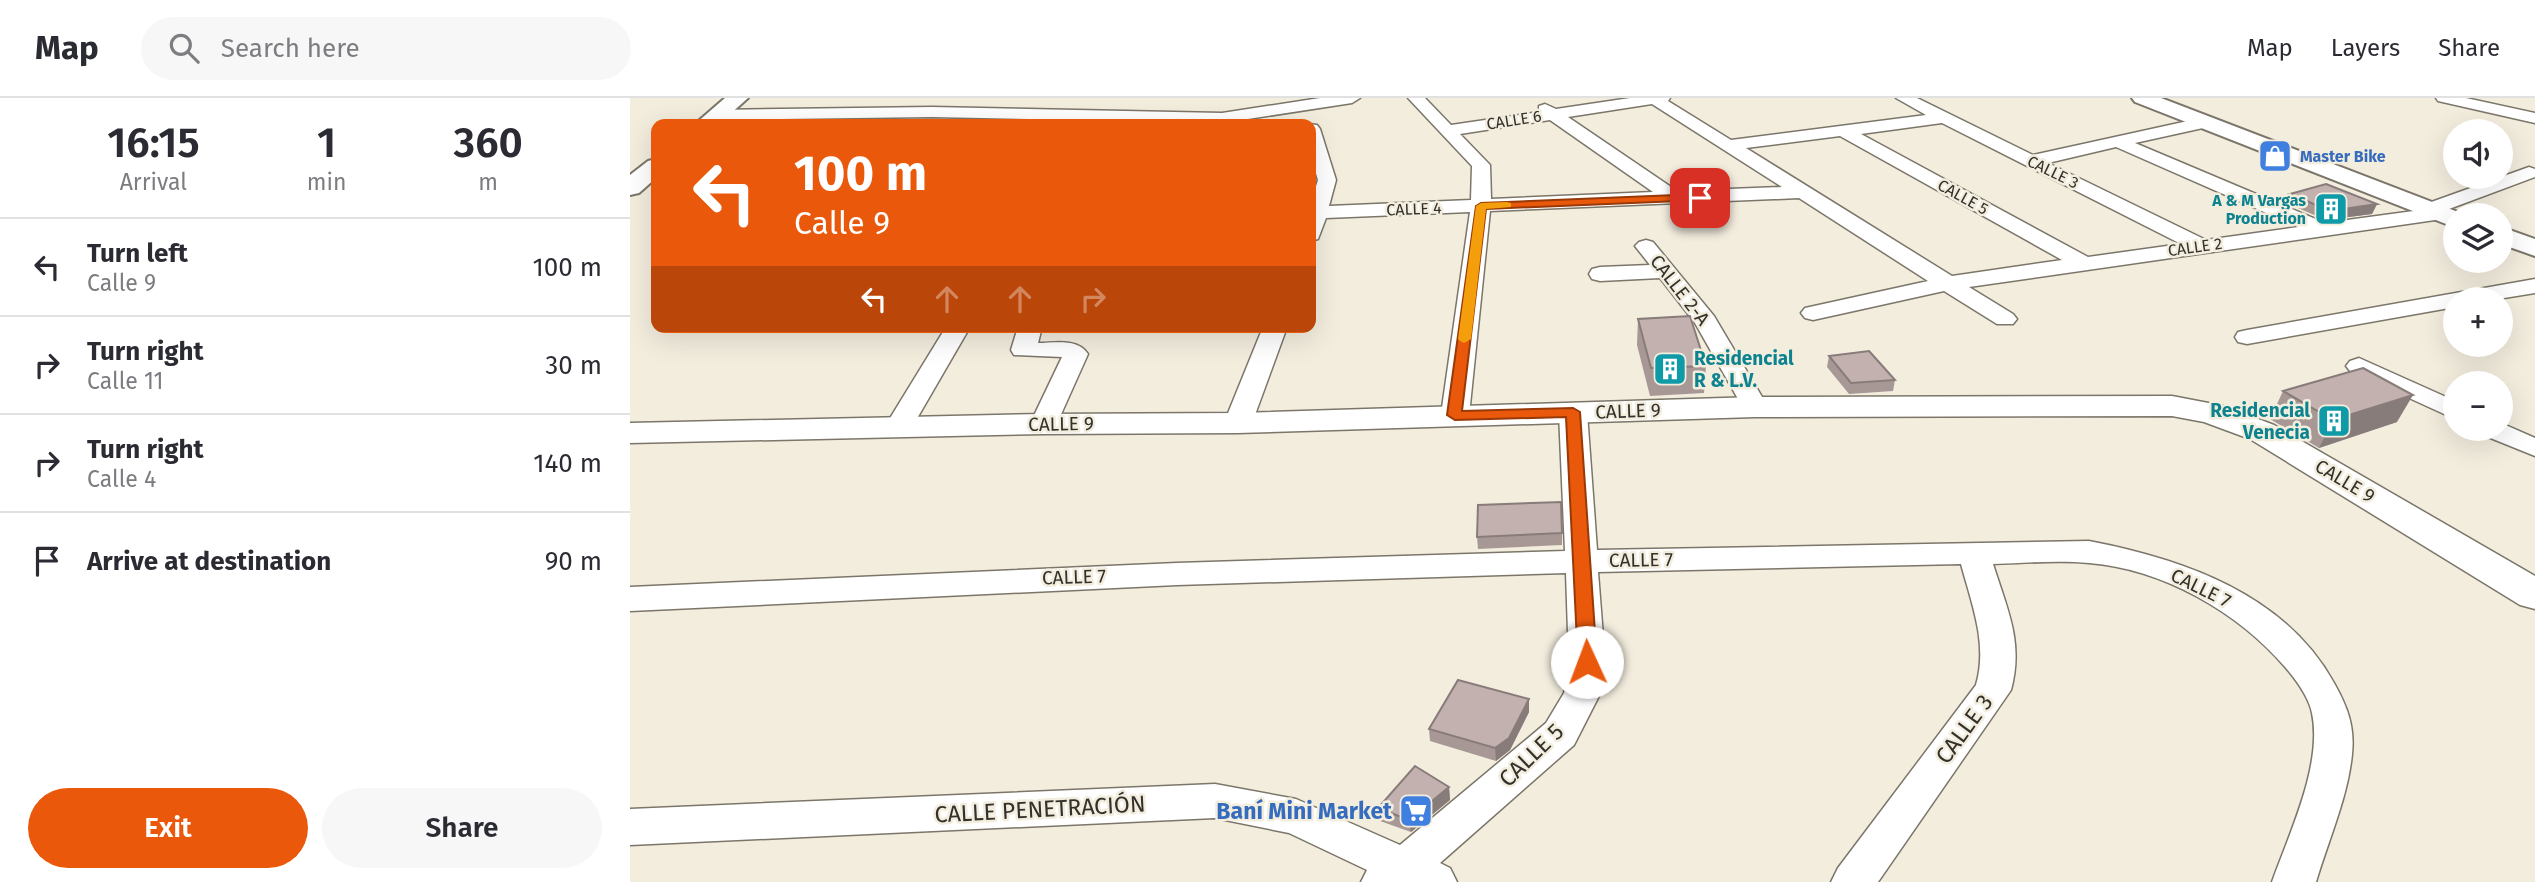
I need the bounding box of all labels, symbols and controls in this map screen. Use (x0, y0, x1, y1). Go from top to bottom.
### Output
search box (141, 17, 631, 80)
text: Map (35, 28, 99, 68)
icon: search (165, 29, 203, 67)
text: Search here (221, 33, 360, 64)
text: Map (2247, 34, 2293, 62)
text: Layers (2331, 34, 2400, 62)
text: Share (2438, 34, 2500, 62)
street label: CALLE 6 (1485, 106, 1543, 134)
text: 16:15 (107, 118, 200, 168)
text: 1 (317, 118, 336, 168)
text: 360 (454, 118, 523, 168)
map controls (2443, 119, 2513, 441)
button: sound (2443, 119, 2513, 189)
shop icon: Master Bike (2256, 137, 2294, 175)
text: 100 m (794, 144, 927, 203)
icon: left (679, 147, 770, 238)
place label: Master Bike (2300, 147, 2386, 166)
street label: CALLE 3 (2024, 151, 2082, 193)
text: Arrival (120, 168, 187, 196)
text: min (307, 168, 346, 196)
text: m (478, 168, 498, 196)
pin (1670, 168, 1730, 228)
street label: CALLE 5 (1934, 175, 1992, 219)
icon: arrive (1681, 179, 1719, 217)
building icon: A & M Vargas Production (2312, 190, 2350, 228)
place label: A & M Vargas Production (2211, 191, 2306, 228)
street label: CALLE 4 (1386, 199, 1442, 219)
button: layers (2443, 203, 2513, 273)
text: Calle 9 (794, 204, 890, 242)
street label: CALLE 2 (2167, 234, 2224, 260)
text: Turn left (87, 238, 188, 269)
icon: left (28, 248, 66, 286)
street label: CALLE 2-A (1645, 250, 1715, 330)
text: 100 m (533, 252, 602, 283)
text: Calle 9 (87, 269, 156, 297)
icon: left (855, 280, 893, 318)
icon: ahead (928, 280, 966, 318)
icon: ahead (1001, 280, 1039, 318)
icon: right (1074, 280, 1112, 318)
button: + (2443, 287, 2513, 357)
text: Turn right (87, 336, 204, 367)
icon: right (28, 346, 66, 384)
place label: Residencial R & L.V. (1694, 347, 1794, 392)
text: 30 m (545, 350, 602, 381)
building icon: Residencial R & L.V. (1651, 350, 1689, 388)
text: Calle 11 (87, 367, 164, 395)
button: − (2443, 371, 2513, 441)
street label: CALLE 9 (1595, 398, 1661, 424)
place label: Residencial Venecia (2210, 399, 2310, 444)
building icon: Residencial Venecia (2315, 402, 2353, 440)
street label: CALLE 9 (1028, 412, 1094, 436)
text: Turn right (87, 434, 204, 465)
icon: right (28, 444, 66, 482)
text: 140 m (533, 448, 602, 479)
street label: CALLE 9 (2311, 454, 2379, 508)
text: Calle 4 (87, 465, 156, 493)
icon: arrive (28, 542, 66, 580)
text: Arrive at destination (87, 546, 331, 577)
text: 90 m (545, 546, 602, 577)
street label: CALLE 7 (1609, 548, 1673, 572)
street label: CALLE 7 (1042, 564, 1106, 590)
street label: CALLE 7 (2167, 564, 2235, 612)
position arrow (1550, 625, 1624, 699)
street label: CALLE 3 (1929, 689, 1999, 769)
street label: CALLE 5 (1493, 718, 1569, 792)
button: Exit (28, 788, 308, 868)
button: Share (322, 788, 602, 868)
street label: CALLE PENETRACIÓN (934, 788, 1146, 829)
supermarket icon: Baní Mini Market (1397, 792, 1435, 830)
place label: Baní Mini Market (1216, 797, 1393, 825)

